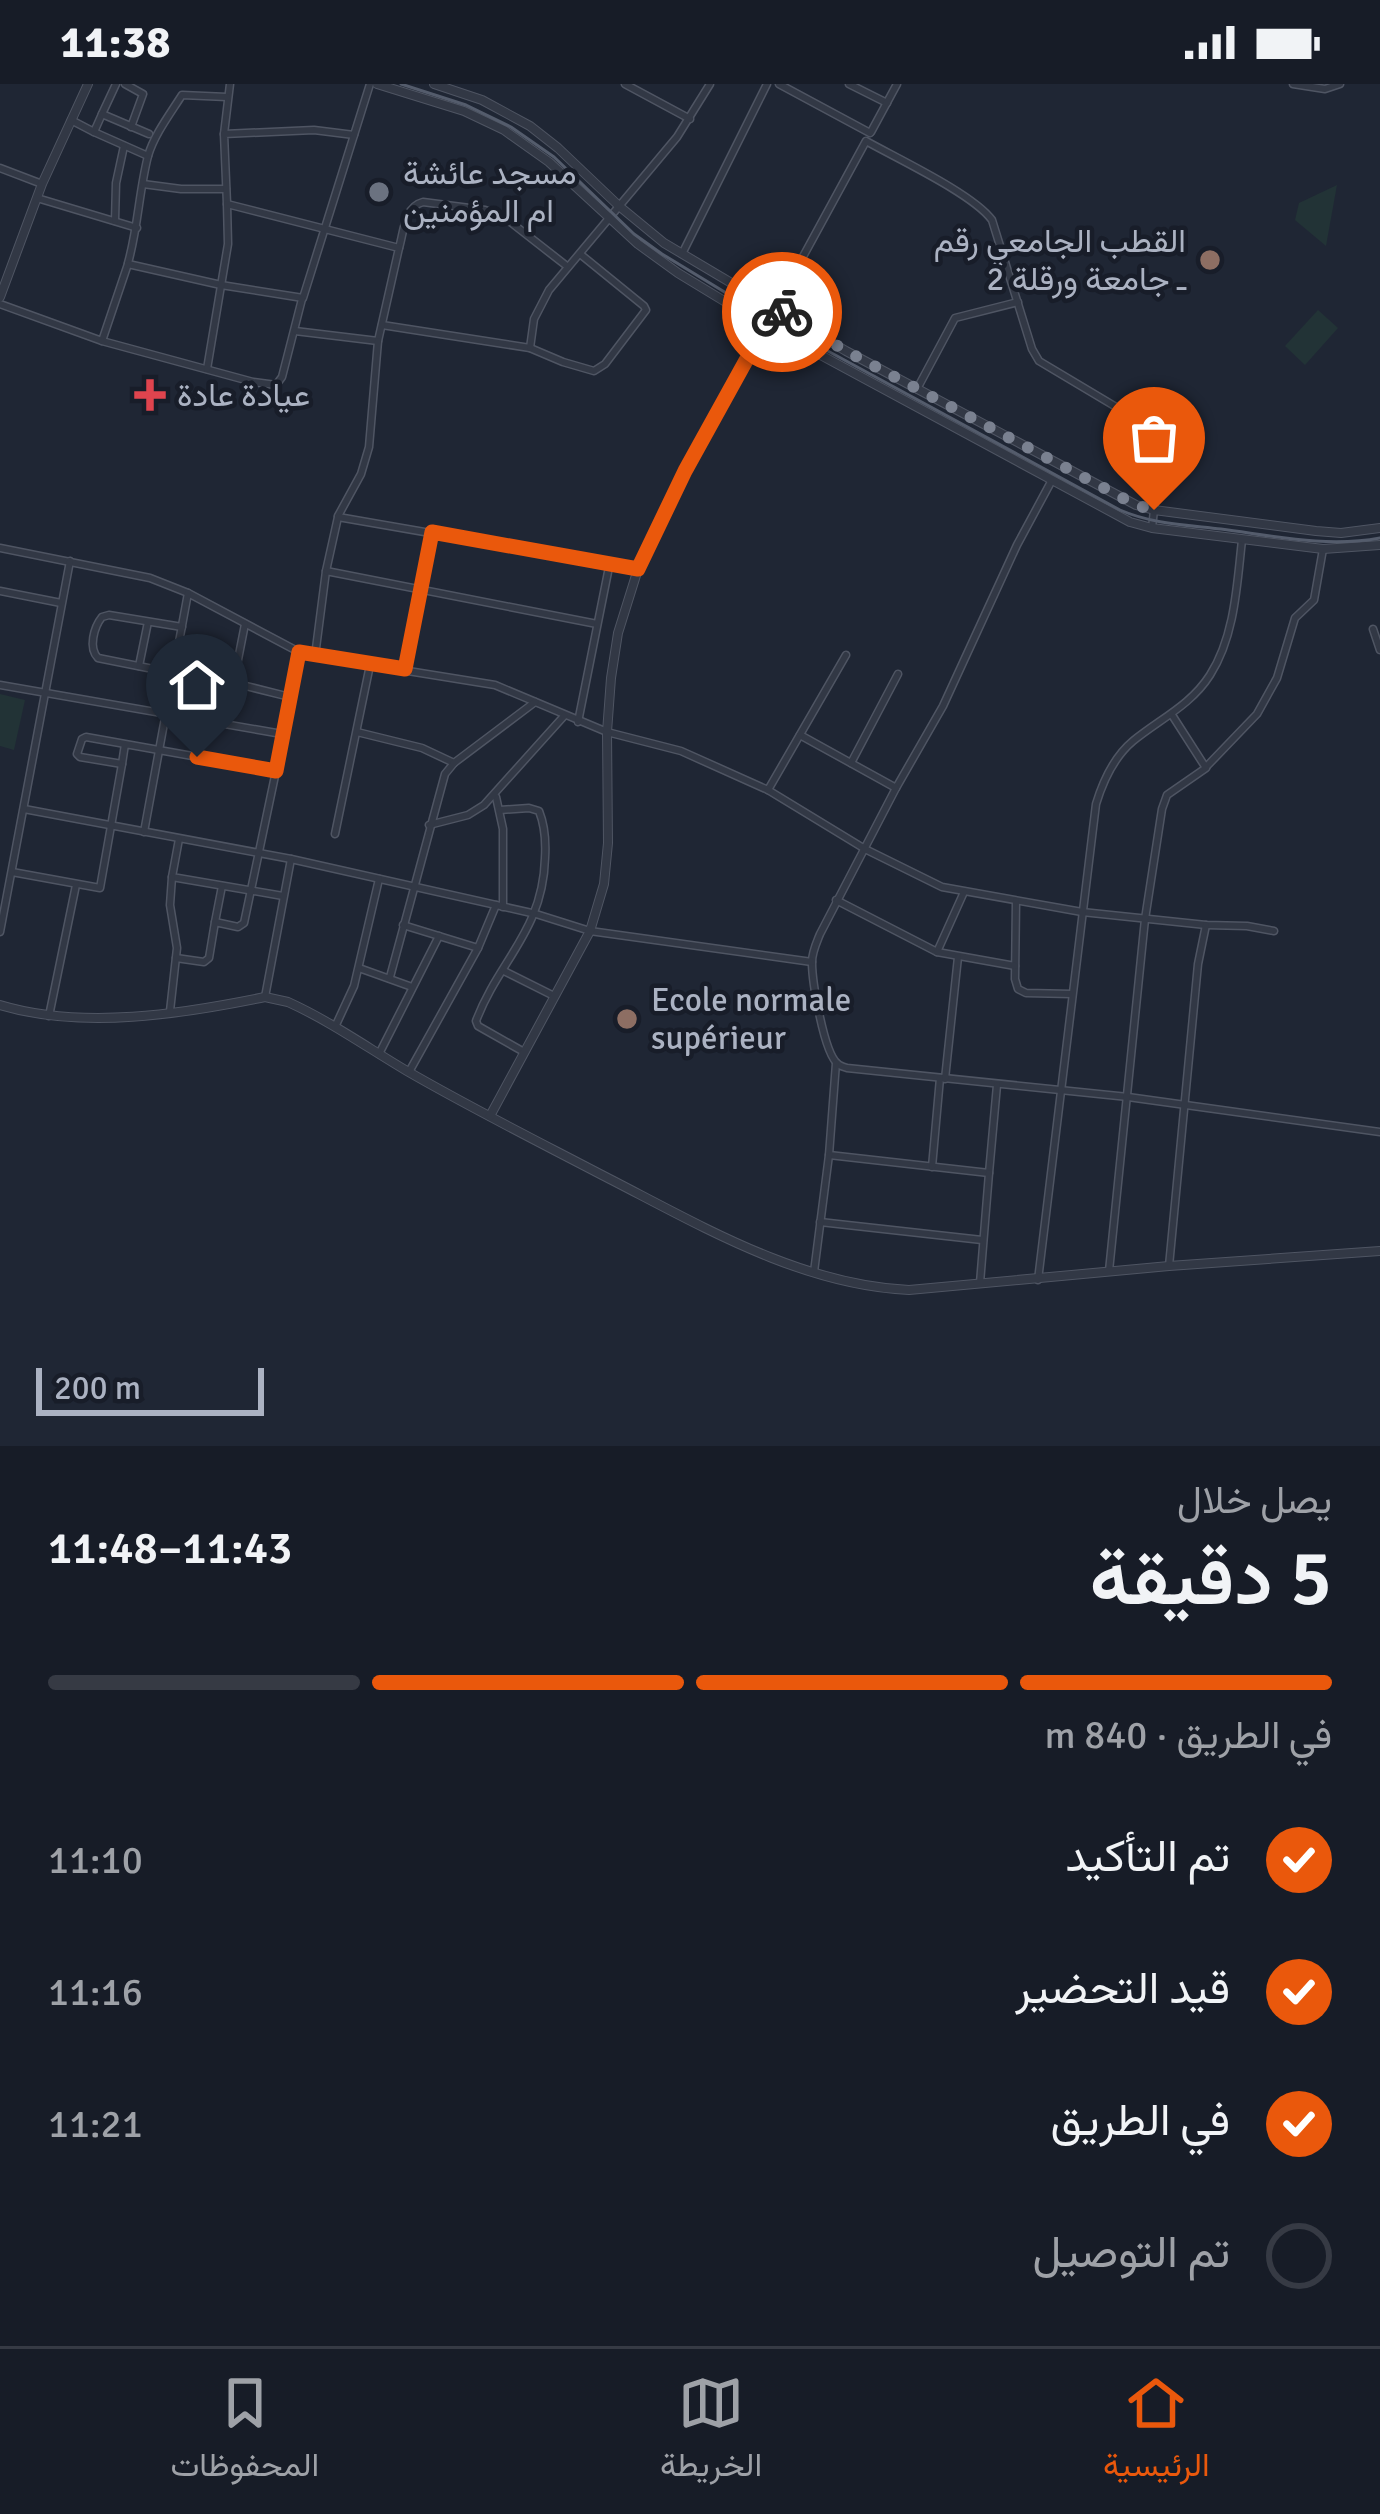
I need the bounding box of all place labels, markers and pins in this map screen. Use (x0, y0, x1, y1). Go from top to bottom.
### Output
place label: مسجد عائشة ام المؤمنين (403, 153, 577, 232)
marker: مسجد عائشة ام المؤمنين (366, 179, 392, 205)
place label: القطب الجامعي رقم 2 ـ جامعة ورقلة (934, 221, 1187, 300)
marker: القطب الجامعي رقم 2 ـ جامعة ورقلة (1197, 247, 1223, 273)
place label: عيادة عادة (177, 375, 310, 416)
marker: عيادة عادة (134, 379, 166, 411)
pin (1103, 387, 1205, 510)
pin (146, 634, 248, 757)
place label: Ecole normale supérieur (651, 980, 851, 1059)
marker: Ecole normale supérieur (614, 1006, 640, 1032)

